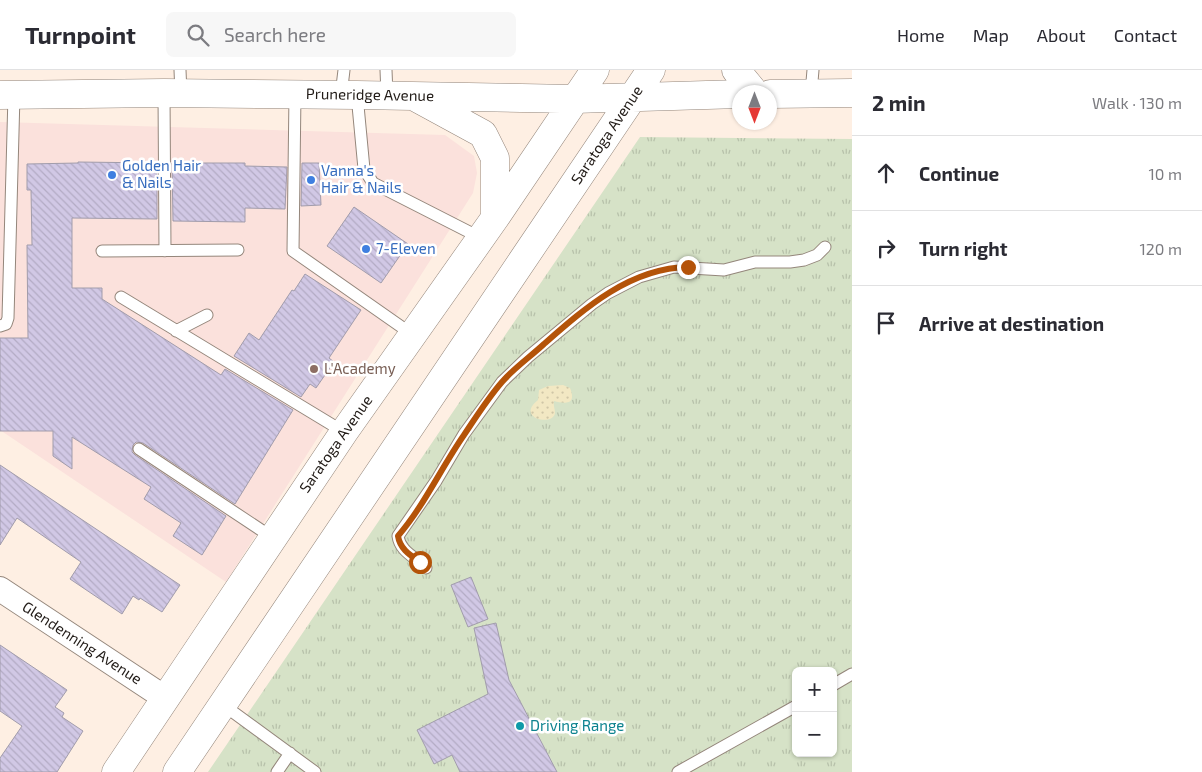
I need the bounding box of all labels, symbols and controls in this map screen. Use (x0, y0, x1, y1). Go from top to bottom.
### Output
search box (166, 12, 516, 57)
text: Turnpoint (25, 20, 136, 49)
icon: search (184, 21, 212, 49)
text: Search here (224, 23, 326, 46)
text: Home (897, 24, 945, 46)
text: Map (973, 24, 1009, 46)
text: About (1037, 24, 1086, 46)
text: Contact (1114, 24, 1177, 46)
street label: Saratoga Avenue (567, 82, 646, 187)
street label: Pruneridge Avenue (306, 84, 434, 104)
north arrow (732, 85, 777, 130)
text: 2 min (872, 90, 926, 115)
text: Walk · 130 m (1092, 93, 1182, 112)
place label: Golden Hair & Nails (122, 156, 201, 191)
icon: ahead (872, 159, 900, 187)
place label: Vanna's Hair & Nails (321, 161, 402, 196)
text: Continue (919, 162, 999, 185)
text: 10 m (1148, 164, 1182, 183)
marker: Golden Hair & Nails (106, 169, 118, 181)
marker: Vanna's Hair & Nails (305, 174, 317, 186)
icon: right (872, 234, 900, 262)
text: Turn right (919, 237, 1007, 260)
place label: 7-Eleven (376, 239, 436, 257)
text: 120 m (1139, 239, 1182, 258)
marker: 7-Eleven (360, 243, 372, 255)
route end (677, 256, 700, 279)
icon: arrive (872, 309, 900, 337)
text: Arrive at destination (919, 312, 1104, 335)
place label: L'Academy (324, 359, 396, 377)
marker: L'Academy (308, 363, 320, 375)
street label: Saratoga Avenue (295, 391, 376, 496)
route start (409, 551, 432, 574)
street label: Glendenning Avenue (19, 597, 146, 688)
map controls (792, 667, 837, 757)
button: + (792, 667, 837, 712)
button: − (792, 712, 837, 757)
place label: Driving Range (530, 716, 624, 734)
marker: Driving Range (514, 720, 526, 732)

